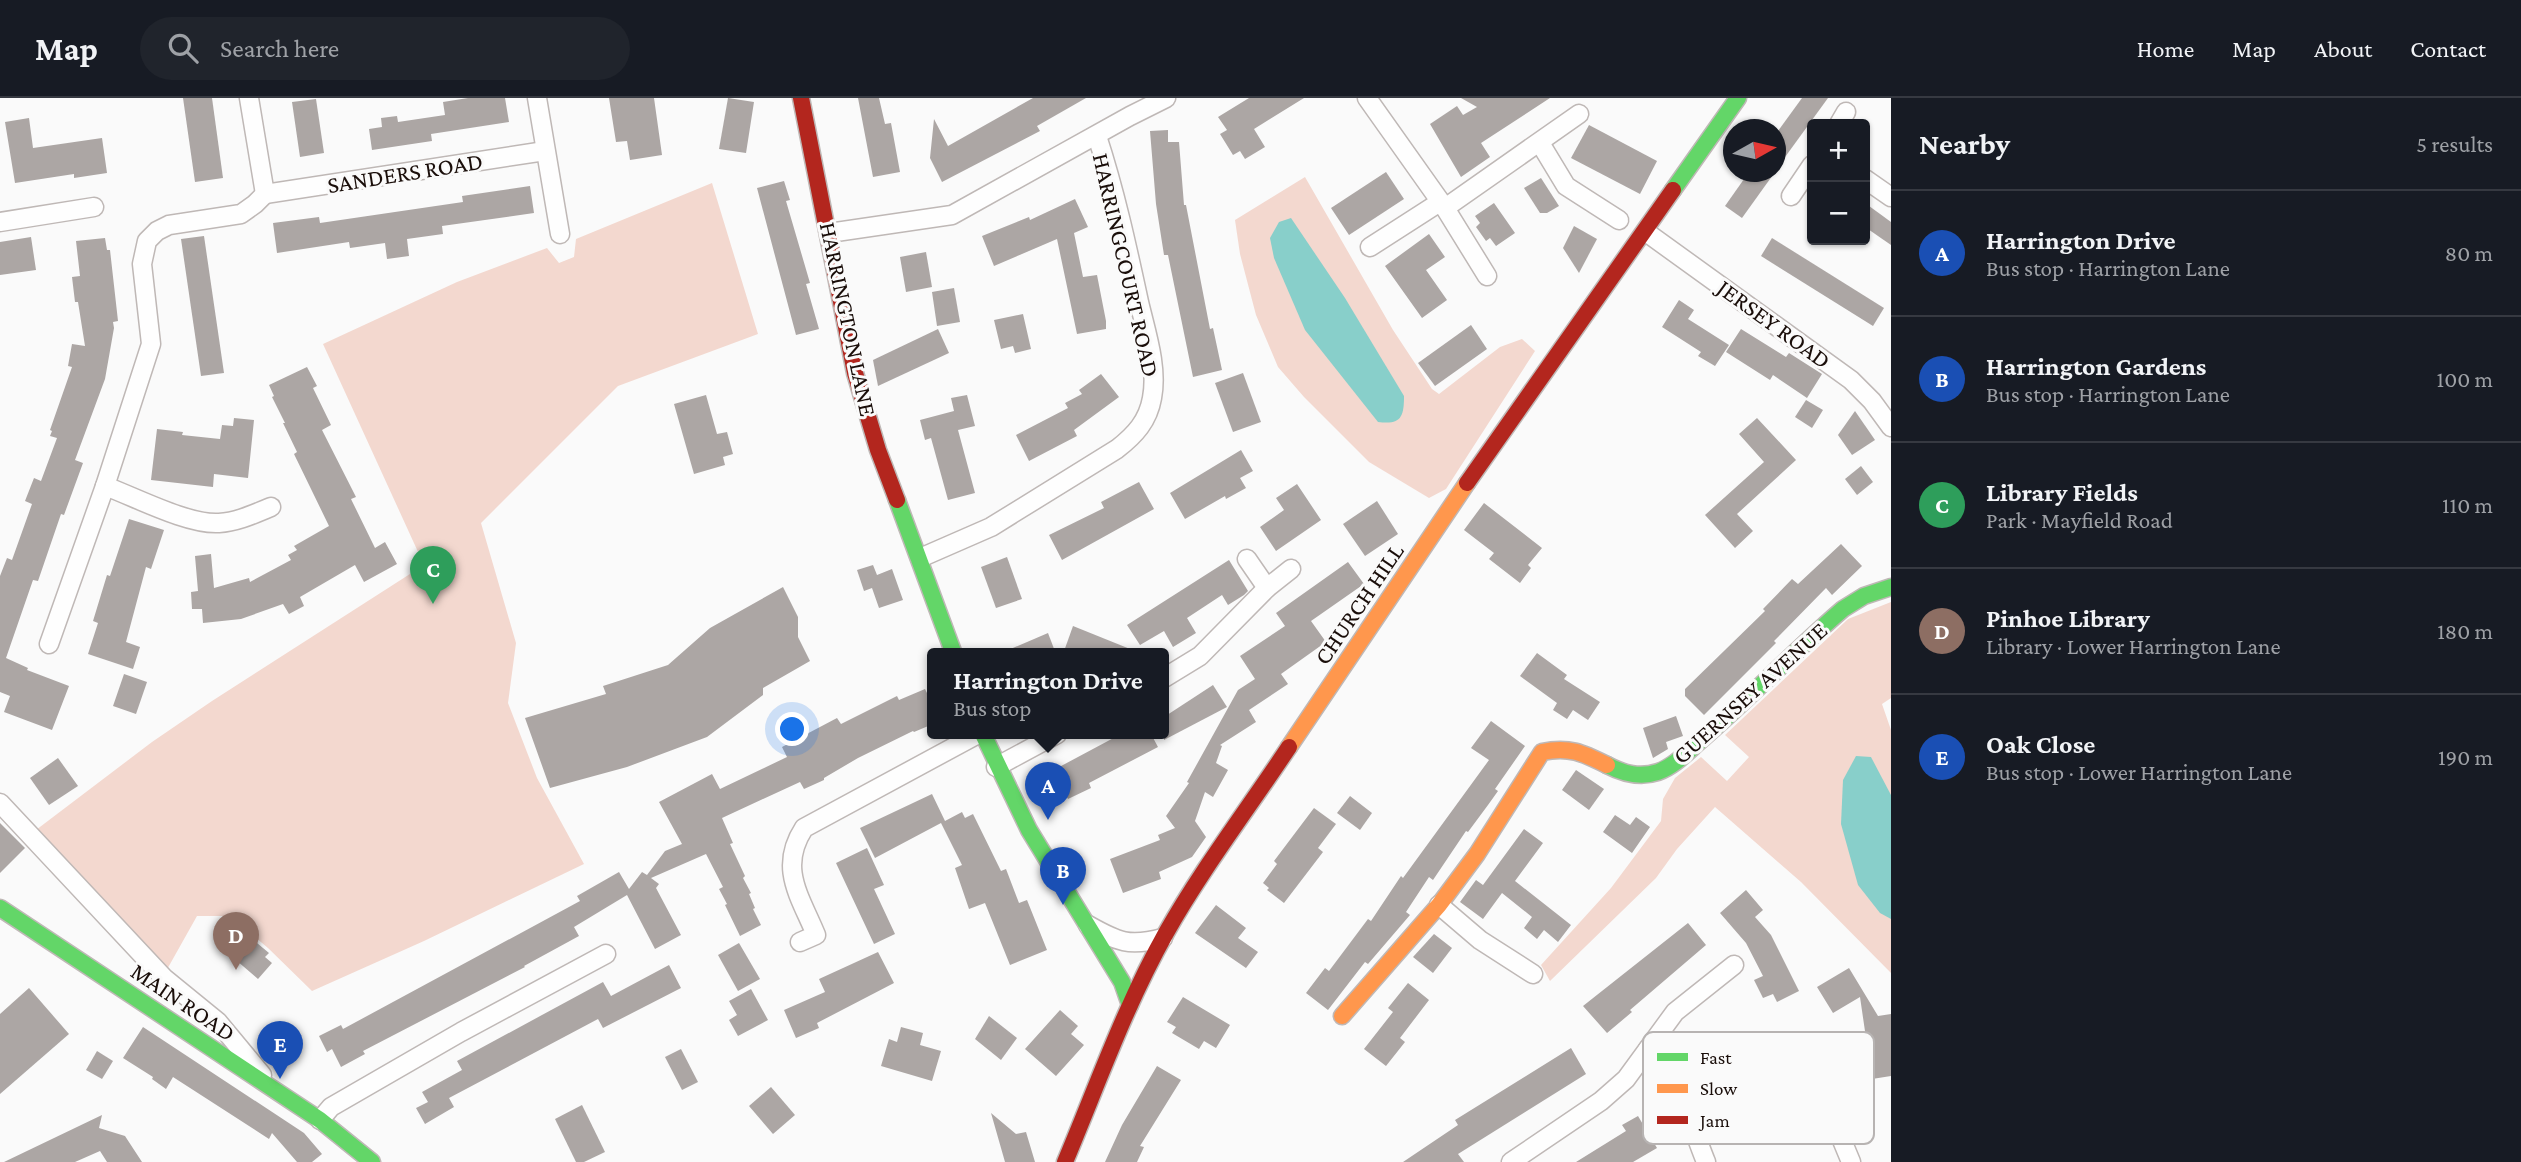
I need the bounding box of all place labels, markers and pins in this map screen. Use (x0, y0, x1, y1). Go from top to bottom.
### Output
pin: C (410, 546, 456, 604)
pin: A (1025, 762, 1071, 820)
pin: B (1040, 847, 1086, 905)
pin: D (213, 912, 259, 970)
pin: E (257, 1021, 303, 1079)

